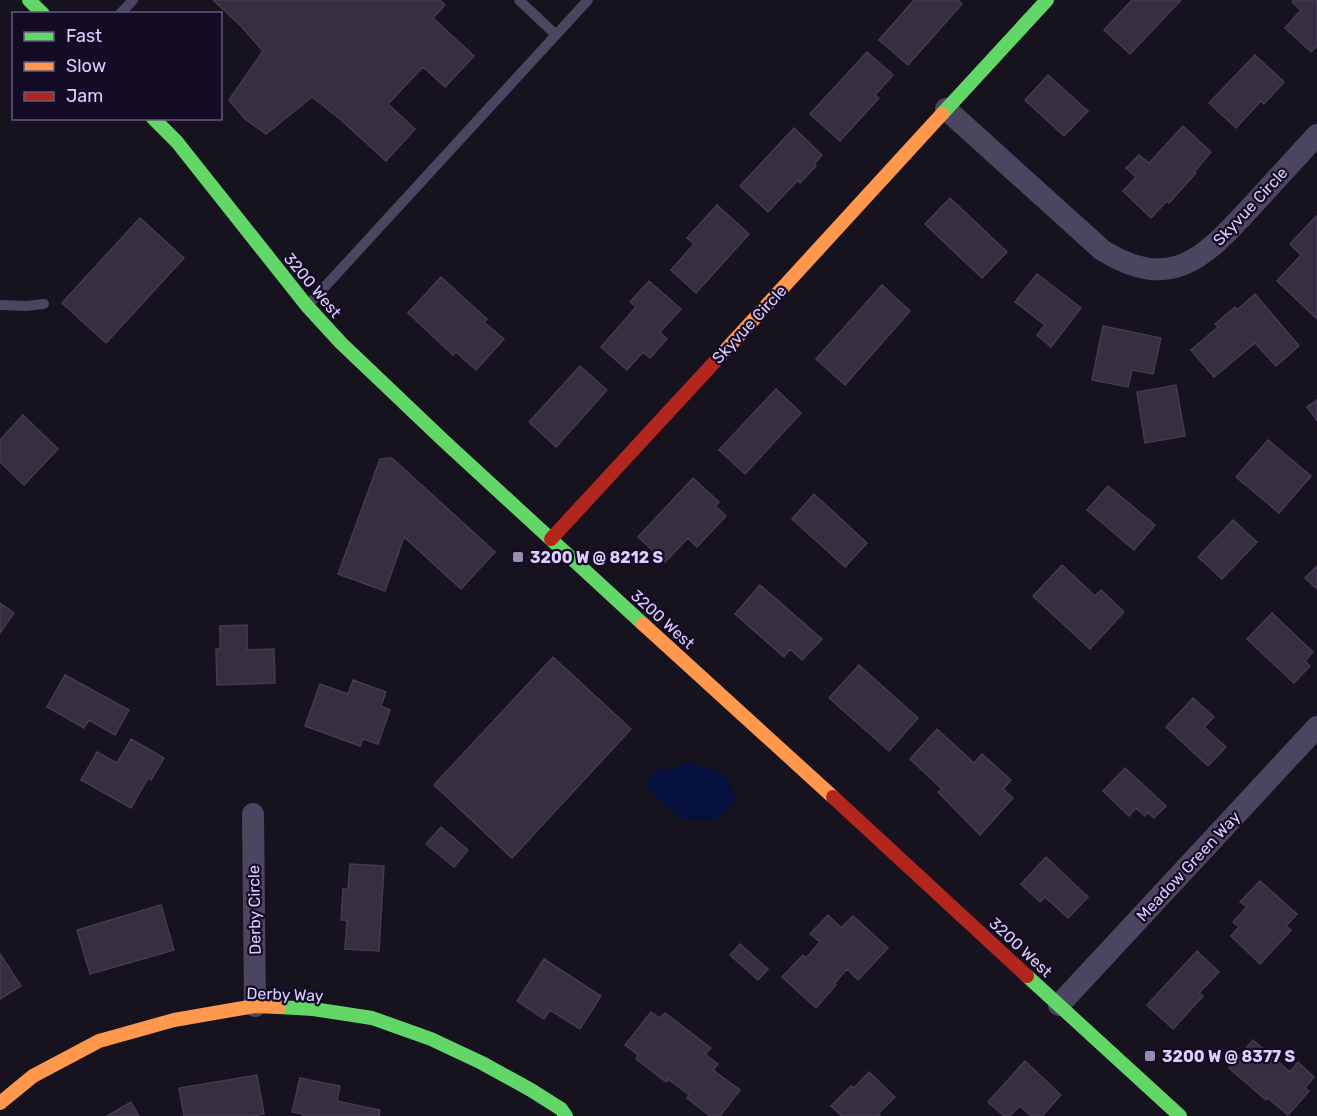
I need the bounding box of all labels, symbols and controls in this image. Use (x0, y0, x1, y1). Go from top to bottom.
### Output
legend (12, 12, 222, 120)
text: Fast (66, 25, 102, 47)
text: Slow (66, 55, 106, 77)
text: Jam (66, 85, 103, 107)
street label: Skyvue Circle (1209, 163, 1292, 250)
street label: 3200 West (280, 249, 345, 322)
street label: Skyvue Circle (708, 281, 791, 368)
place label: 3200 W @ 8212 S (530, 548, 663, 567)
marker: 3200 W @ 8212 S (511, 550, 525, 564)
street label: 3200 West (627, 586, 698, 653)
street label: Meadow Green Way (1133, 807, 1244, 925)
street label: Derby Circle (244, 865, 265, 955)
street label: 3200 West (985, 914, 1056, 981)
street label: Derby Way (246, 984, 324, 1005)
place label: 3200 W @ 8377 S (1162, 1047, 1296, 1066)
marker: 3200 W @ 8377 S (1143, 1049, 1157, 1063)

